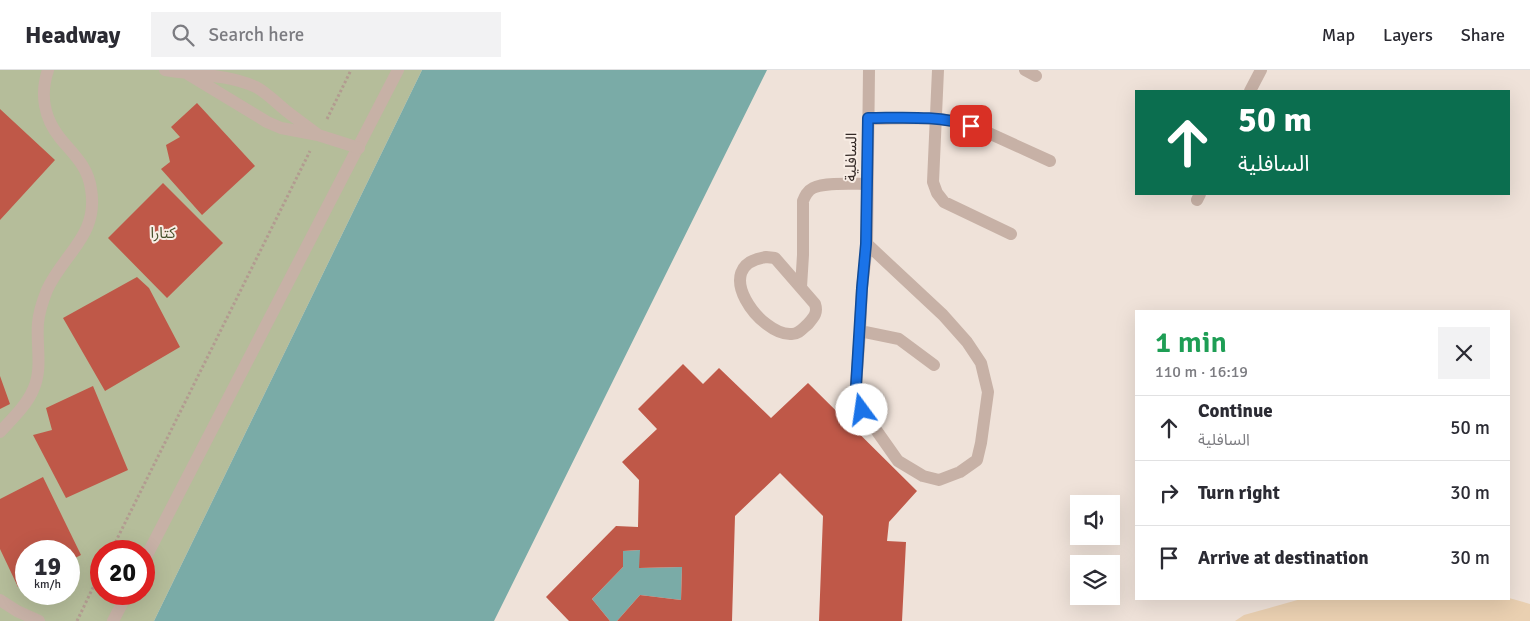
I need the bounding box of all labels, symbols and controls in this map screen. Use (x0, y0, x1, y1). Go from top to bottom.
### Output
search box (151, 12, 501, 57)
text: Headway (25, 20, 121, 50)
icon: search (169, 21, 197, 49)
text: Search here (209, 23, 304, 47)
text: Map (1322, 24, 1355, 46)
text: Layers (1383, 24, 1433, 46)
text: Share (1461, 24, 1505, 46)
text: 50 m (1238, 98, 1312, 141)
pin (950, 105, 992, 147)
icon: ahead (1155, 110, 1220, 175)
icon: arrive (957, 112, 985, 140)
street label: السافلية (842, 133, 860, 181)
text: السافلية (1238, 150, 1309, 177)
park label: كتارا (151, 224, 176, 242)
text: 1 min (1155, 324, 1227, 361)
button: close (1438, 327, 1490, 379)
text: 110 m · 16:19 (1155, 362, 1248, 382)
position arrow (835, 383, 887, 435)
text: Continue (1198, 399, 1273, 423)
icon: ahead (1155, 414, 1183, 442)
text: 50 m (1450, 416, 1490, 440)
text: السافلية (1198, 430, 1250, 450)
icon: right (1155, 479, 1183, 507)
text: Turn right (1198, 481, 1280, 505)
text: 30 m (1450, 481, 1490, 505)
map controls (1070, 495, 1120, 605)
button: sound (1070, 495, 1120, 545)
speed limit sign: 20 (90, 540, 155, 605)
icon: arrive (1155, 544, 1183, 572)
text: Arrive at destination (1198, 546, 1369, 570)
text: 30 m (1450, 546, 1490, 570)
text: 19 (34, 551, 61, 582)
button: layers (1070, 555, 1120, 605)
text: km/h (34, 577, 61, 592)

